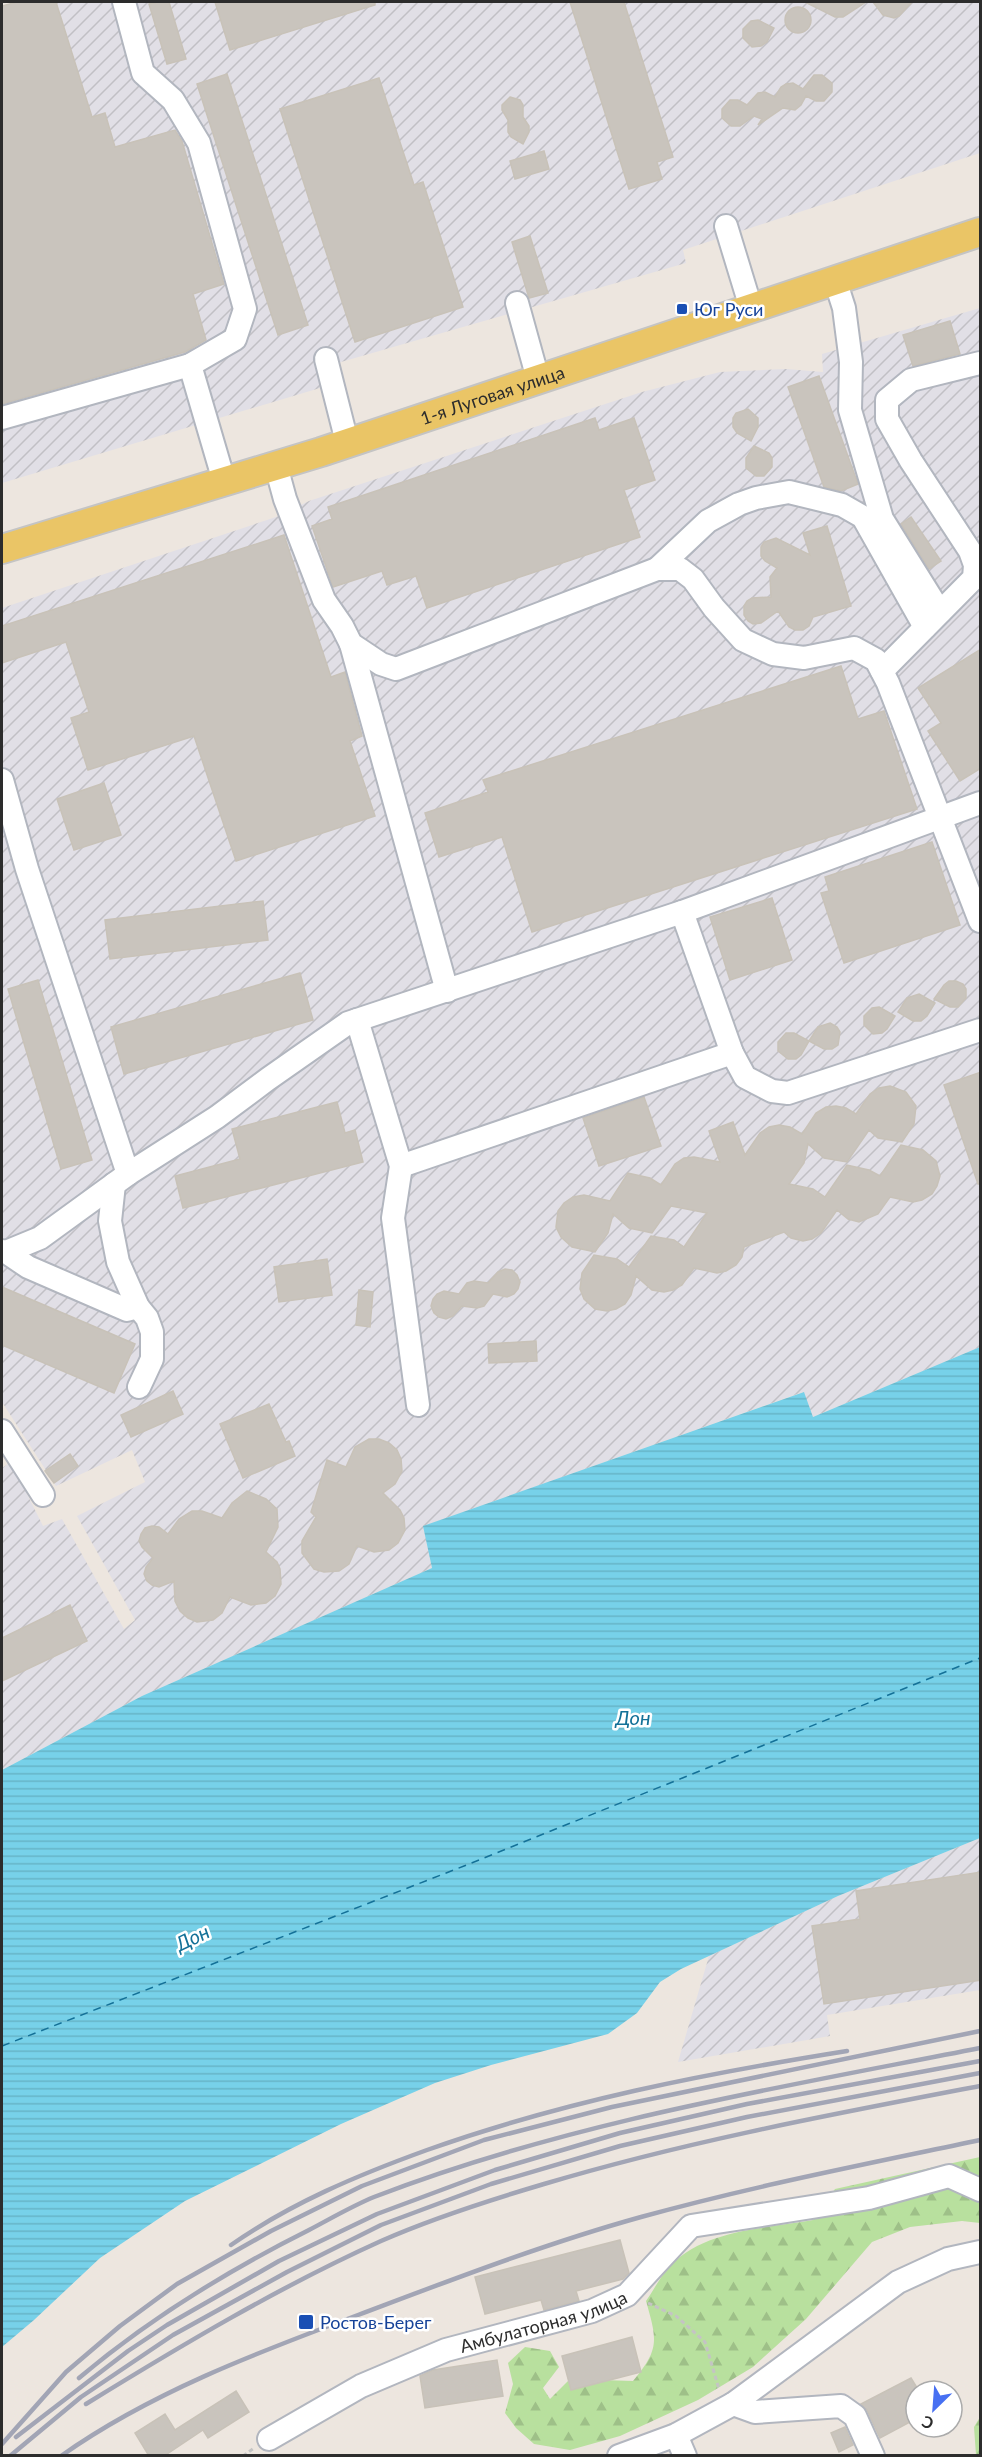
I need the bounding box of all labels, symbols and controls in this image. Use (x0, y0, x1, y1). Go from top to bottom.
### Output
place label: Юг Руси (694, 298, 763, 320)
marker: Юг Руси (675, 302, 689, 316)
street label: 1-я Луговая улица (417, 361, 567, 429)
water label: Дон (615, 1705, 650, 1729)
water label: Дон (170, 1919, 213, 1956)
street label: Амбулаторная улица (457, 2286, 630, 2357)
place label: Ростов-Берег (320, 2311, 432, 2333)
marker: Ростов-Берег (297, 2313, 315, 2331)
north arrow (904, 2379, 964, 2439)
text: С (918, 2412, 936, 2434)

